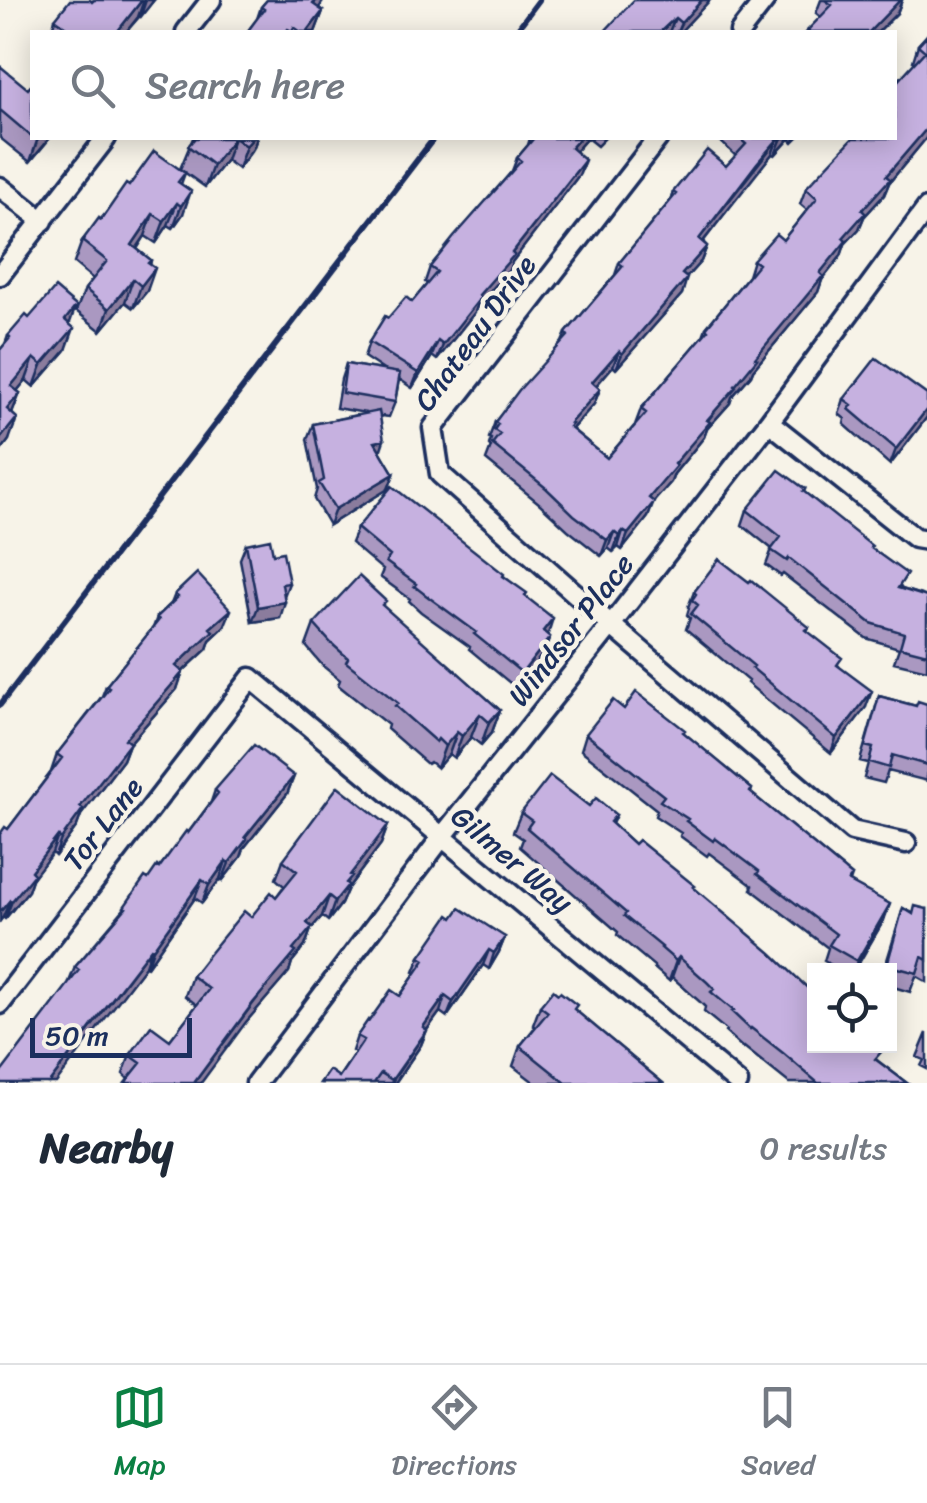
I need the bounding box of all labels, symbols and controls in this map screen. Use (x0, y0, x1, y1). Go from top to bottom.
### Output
search box (30, 30, 897, 140)
text: Search here (145, 52, 345, 119)
icon: search (65, 58, 120, 113)
street label: Chateau Drive (399, 243, 551, 423)
street label: Windsor Place (493, 541, 649, 719)
street label: Tor Lane (48, 764, 158, 884)
street label: Gilmer Way (438, 791, 586, 927)
map controls (807, 963, 897, 1053)
button: locate (807, 963, 897, 1053)
text: 50 m (45, 1011, 109, 1060)
scale bar (30, 1013, 192, 1058)
text: Nearby (40, 1111, 173, 1185)
text: 0 results (759, 1120, 887, 1177)
tab: Map (112, 1380, 167, 1489)
tab: Directions (391, 1380, 517, 1489)
tab: Saved (741, 1380, 815, 1489)

